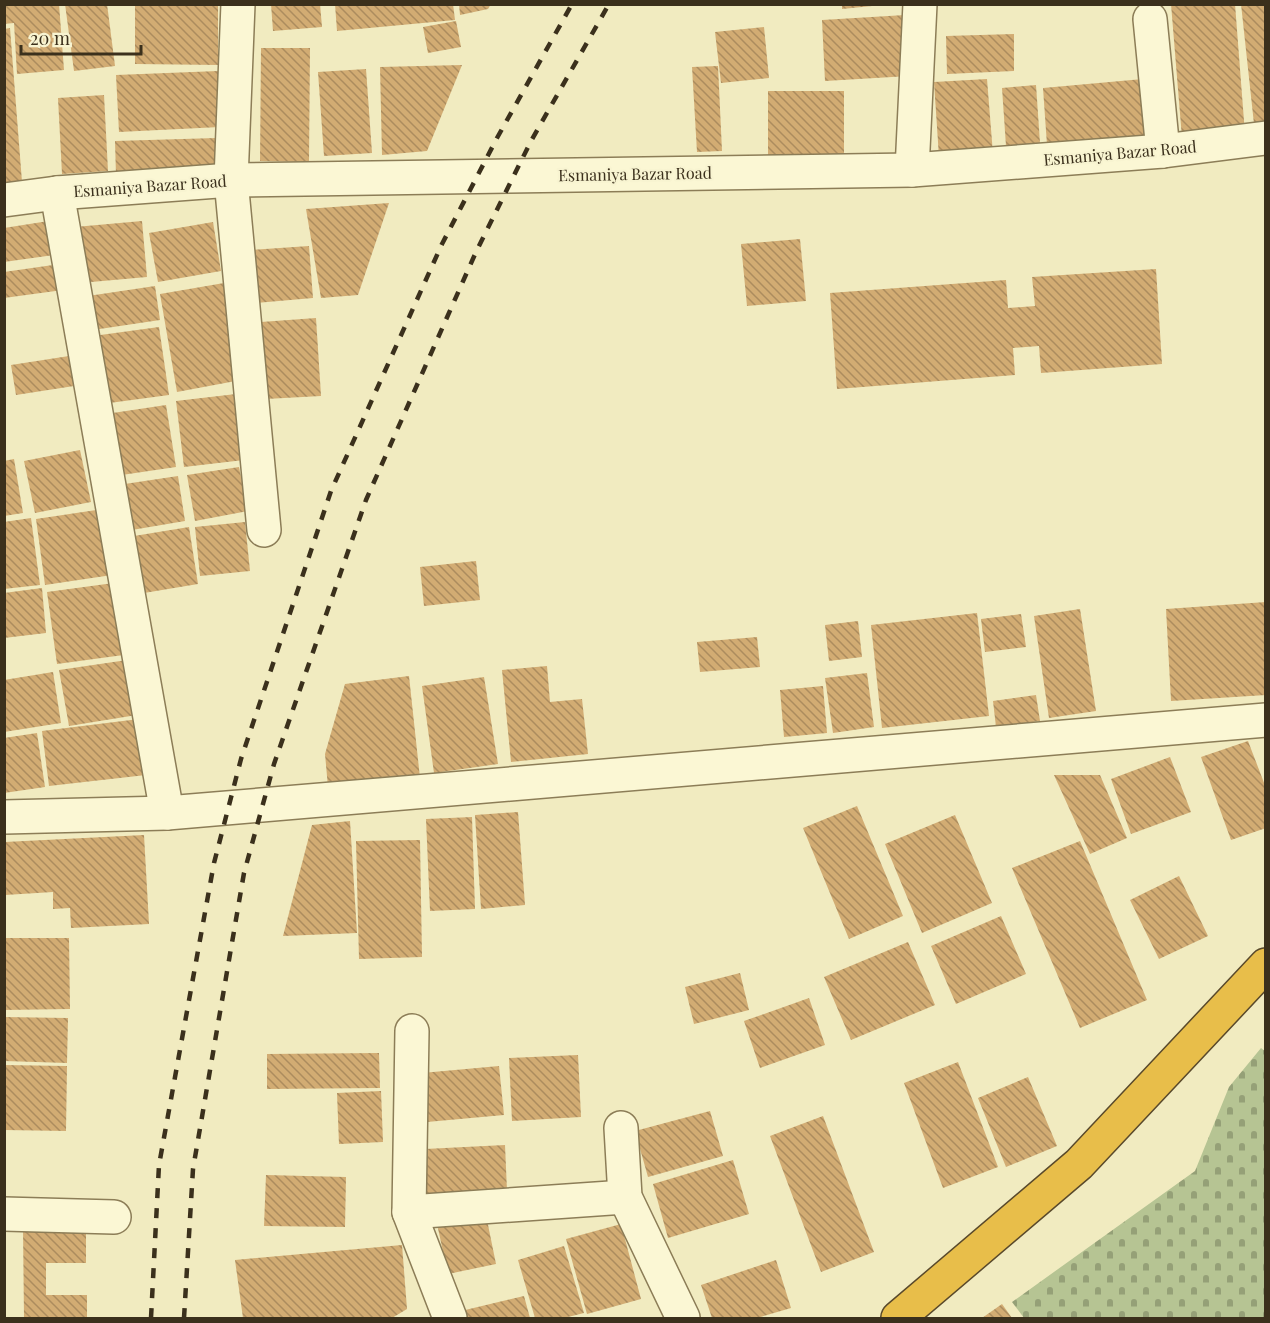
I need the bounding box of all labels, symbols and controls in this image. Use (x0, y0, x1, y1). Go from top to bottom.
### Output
scale bar (21, 18, 141, 56)
text: 20 m (30, 26, 70, 50)
street label: Esmaniya Bazar Road (1042, 135, 1197, 170)
street label: Esmaniya Bazar Road (558, 162, 712, 185)
street label: Esmaniya Bazar Road (73, 170, 227, 201)

